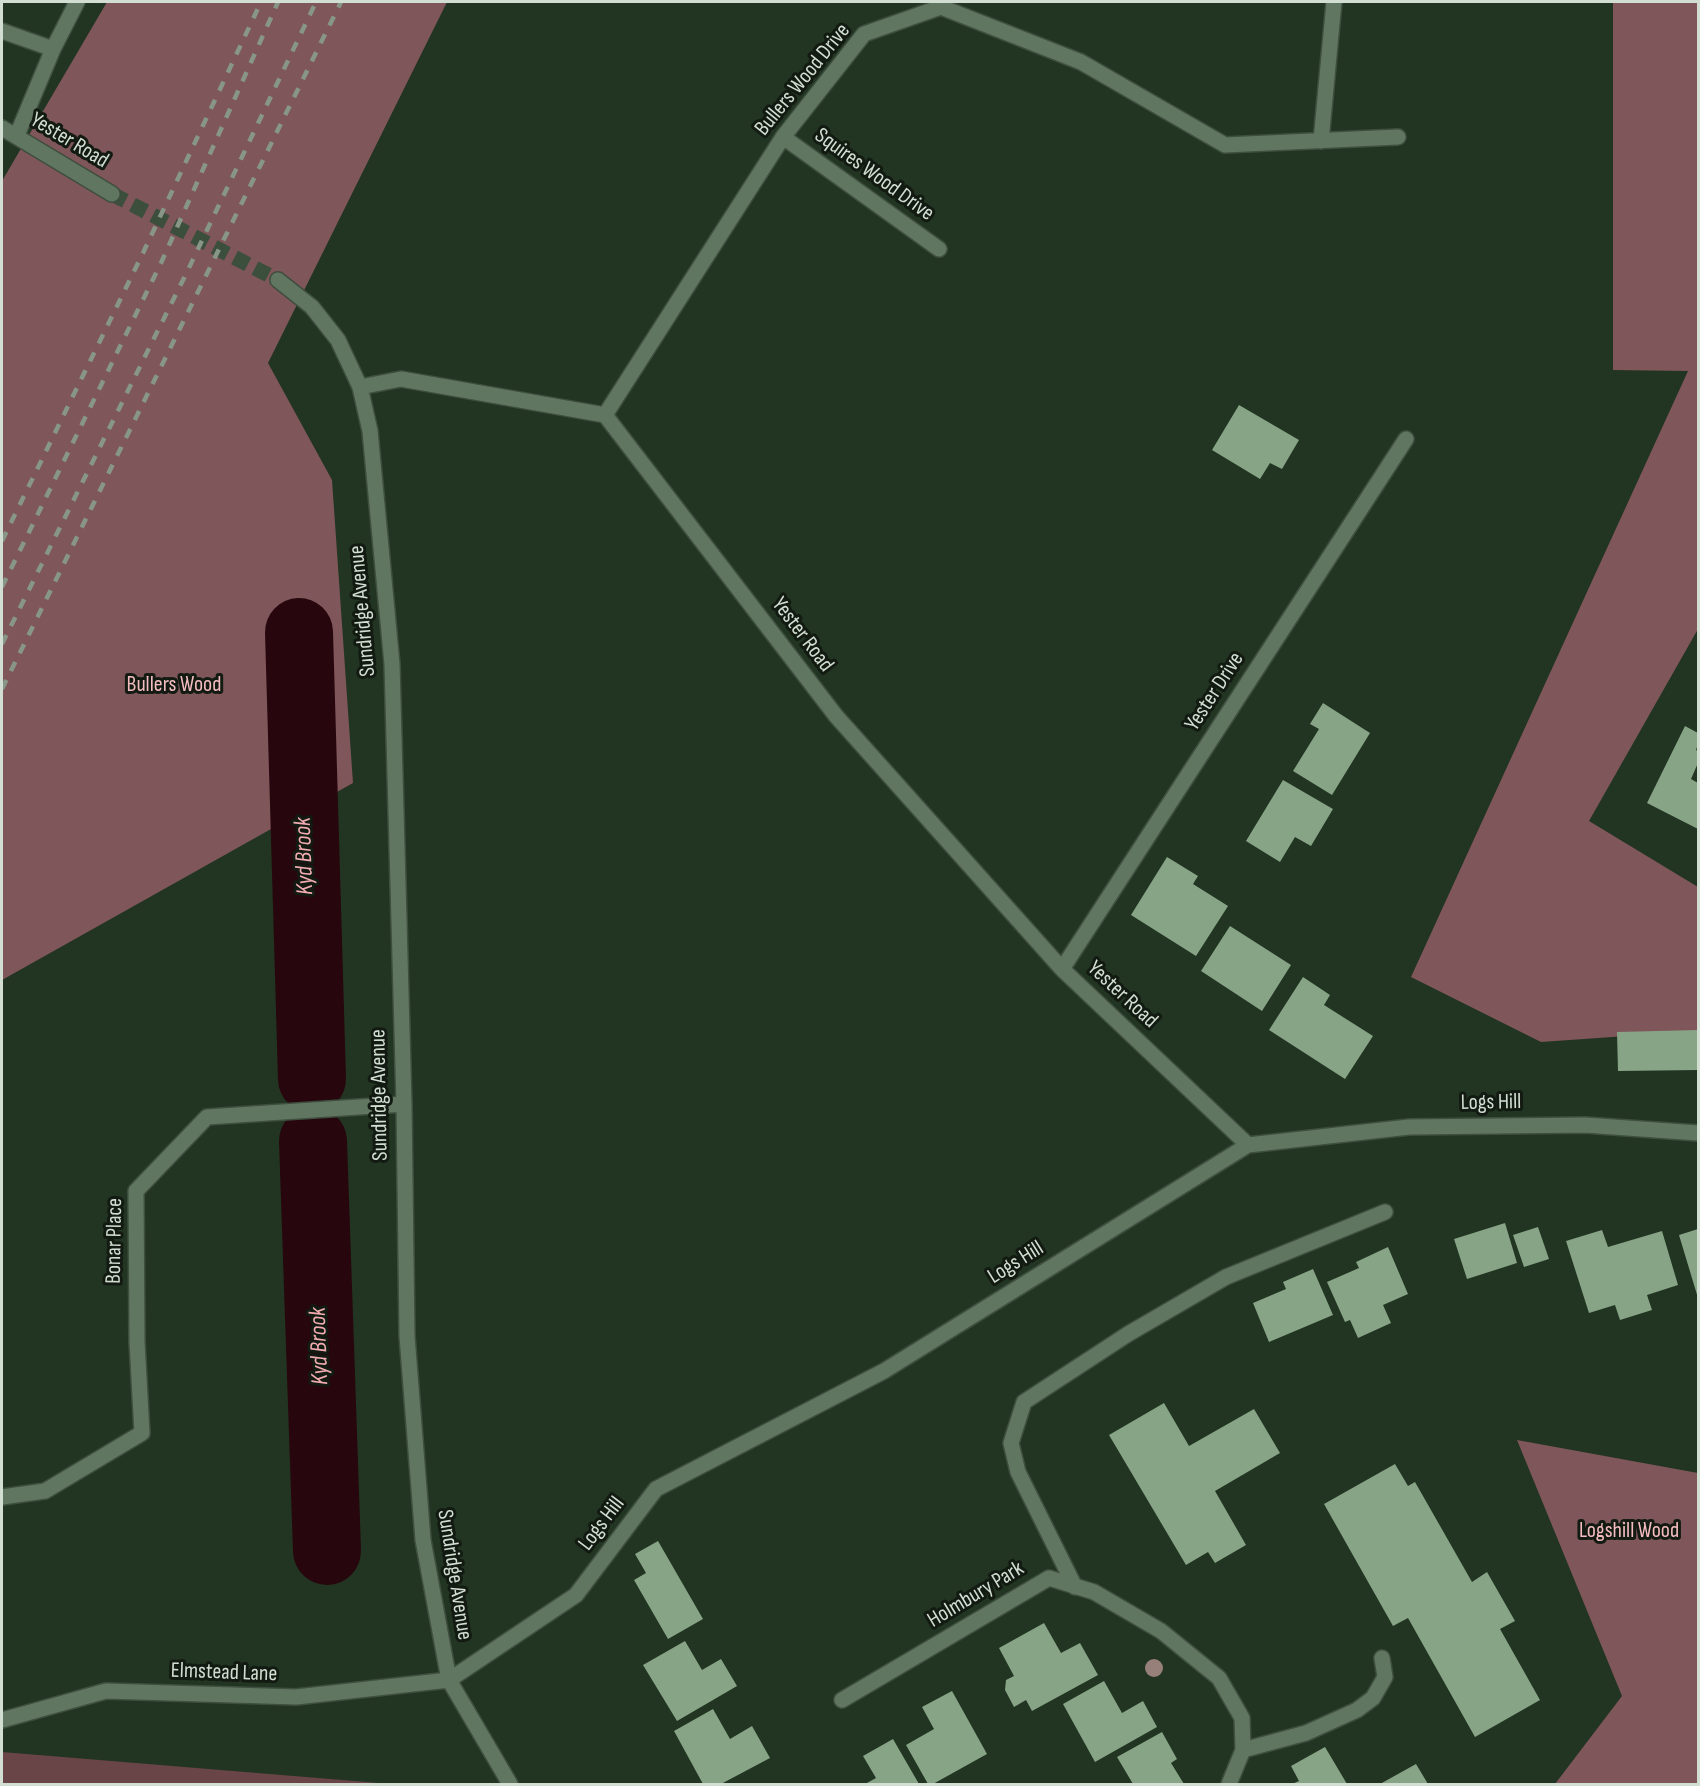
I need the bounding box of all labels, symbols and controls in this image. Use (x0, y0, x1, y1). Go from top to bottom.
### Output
street label: Bullers Wood Drive (750, 19, 856, 141)
street label: Yester Road (25, 107, 113, 175)
street label: Squires Wood Drive (809, 123, 939, 227)
street label: Sundridge Avenue (344, 544, 382, 678)
street label: Yester Road (765, 592, 839, 678)
street label: Yester Drive (1180, 648, 1250, 736)
park label: Bullers Wood (127, 672, 221, 698)
water label: Kyd Brook (289, 817, 321, 895)
street label: Yester Road (1081, 956, 1163, 1034)
street label: Sundridge Avenue (366, 1029, 394, 1161)
street label: Logs Hill (1460, 1089, 1522, 1117)
street label: Bonar Place (101, 1198, 129, 1284)
street label: Logs Hill (983, 1236, 1049, 1290)
water label: Kyd Brook (304, 1307, 336, 1385)
street label: Logs Hill (573, 1492, 631, 1556)
street label: Sundridge Avenue (431, 1508, 477, 1642)
park label: Logshill Wood (1579, 1518, 1679, 1544)
street label: Holmbury Park (923, 1556, 1029, 1634)
street label: Elmstead Lane (170, 1658, 278, 1688)

